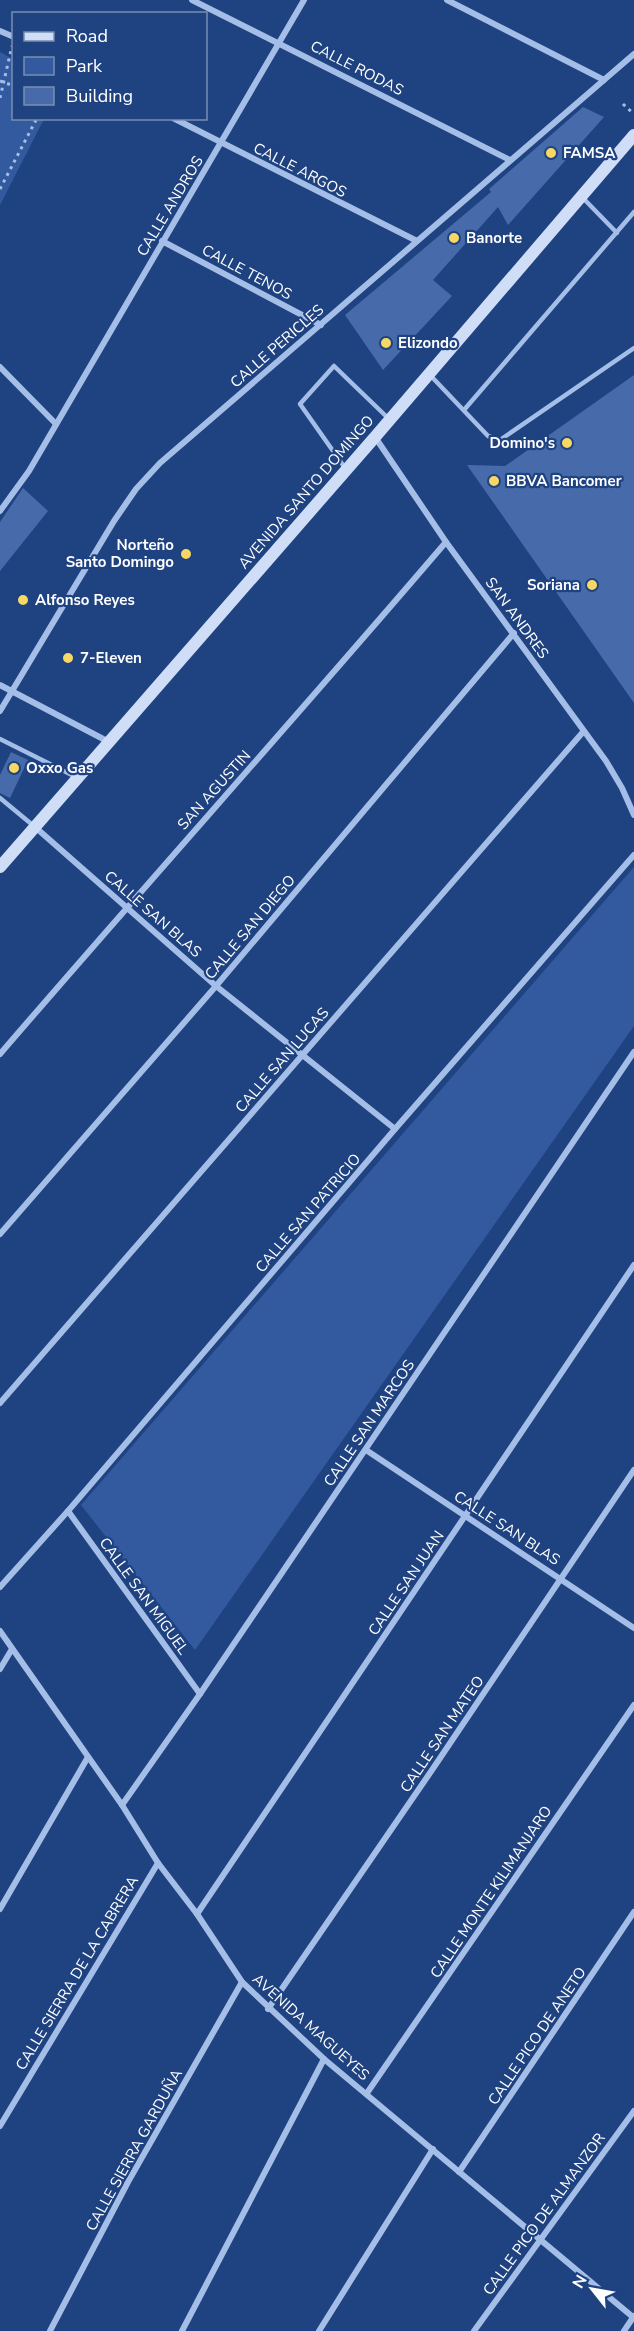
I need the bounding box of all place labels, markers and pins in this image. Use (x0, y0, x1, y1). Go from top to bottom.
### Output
place label: FAMSA (563, 143, 616, 163)
marker: FAMSA (544, 146, 558, 160)
place label: Banorte (466, 228, 522, 248)
marker: Banorte (447, 231, 461, 245)
place label: Elizondo (398, 333, 458, 353)
marker: Elizondo (379, 336, 393, 350)
place label: Domino's (490, 433, 555, 453)
marker: Domino's (560, 436, 574, 450)
place label: BBVA Bancomer (506, 471, 622, 491)
marker: BBVA Bancomer (487, 474, 501, 488)
place label: Norteño Santo Domingo (66, 535, 174, 572)
marker: Norteño Santo Domingo (179, 547, 193, 561)
place label: Soriana (527, 575, 580, 595)
marker: Soriana (585, 578, 599, 592)
place label: Alfonso Reyes (35, 590, 135, 610)
marker: Alfonso Reyes (16, 593, 30, 607)
place label: 7-Eleven (80, 648, 142, 668)
marker: 7-Eleven (61, 651, 75, 665)
place label: Oxxo Gas (26, 758, 93, 778)
marker: Oxxo Gas (7, 761, 21, 775)

